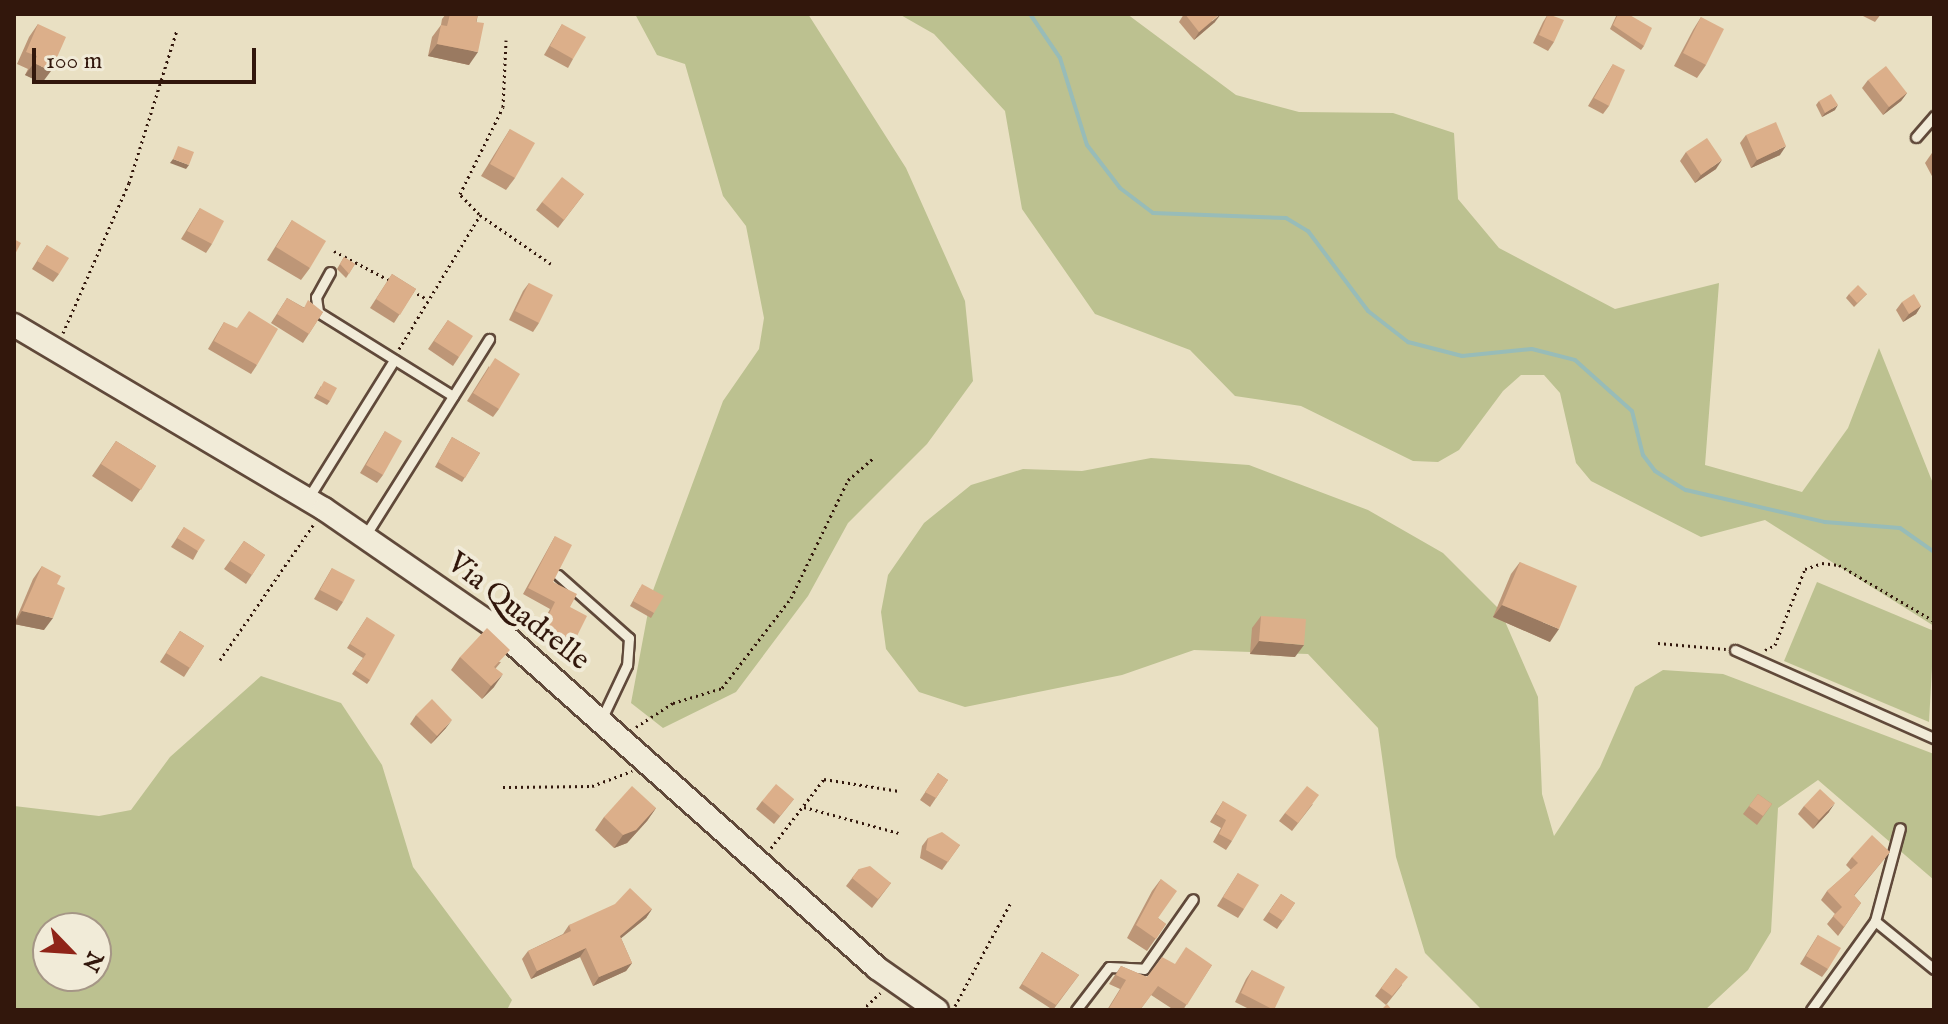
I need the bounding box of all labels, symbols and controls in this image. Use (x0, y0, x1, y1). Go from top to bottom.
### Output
scale bar (36, 32, 260, 82)
text: 100 m (46, 46, 102, 77)
street label: Via Quadrelle (440, 545, 596, 679)
north arrow (32, 912, 112, 992)
text: N (75, 947, 109, 976)

